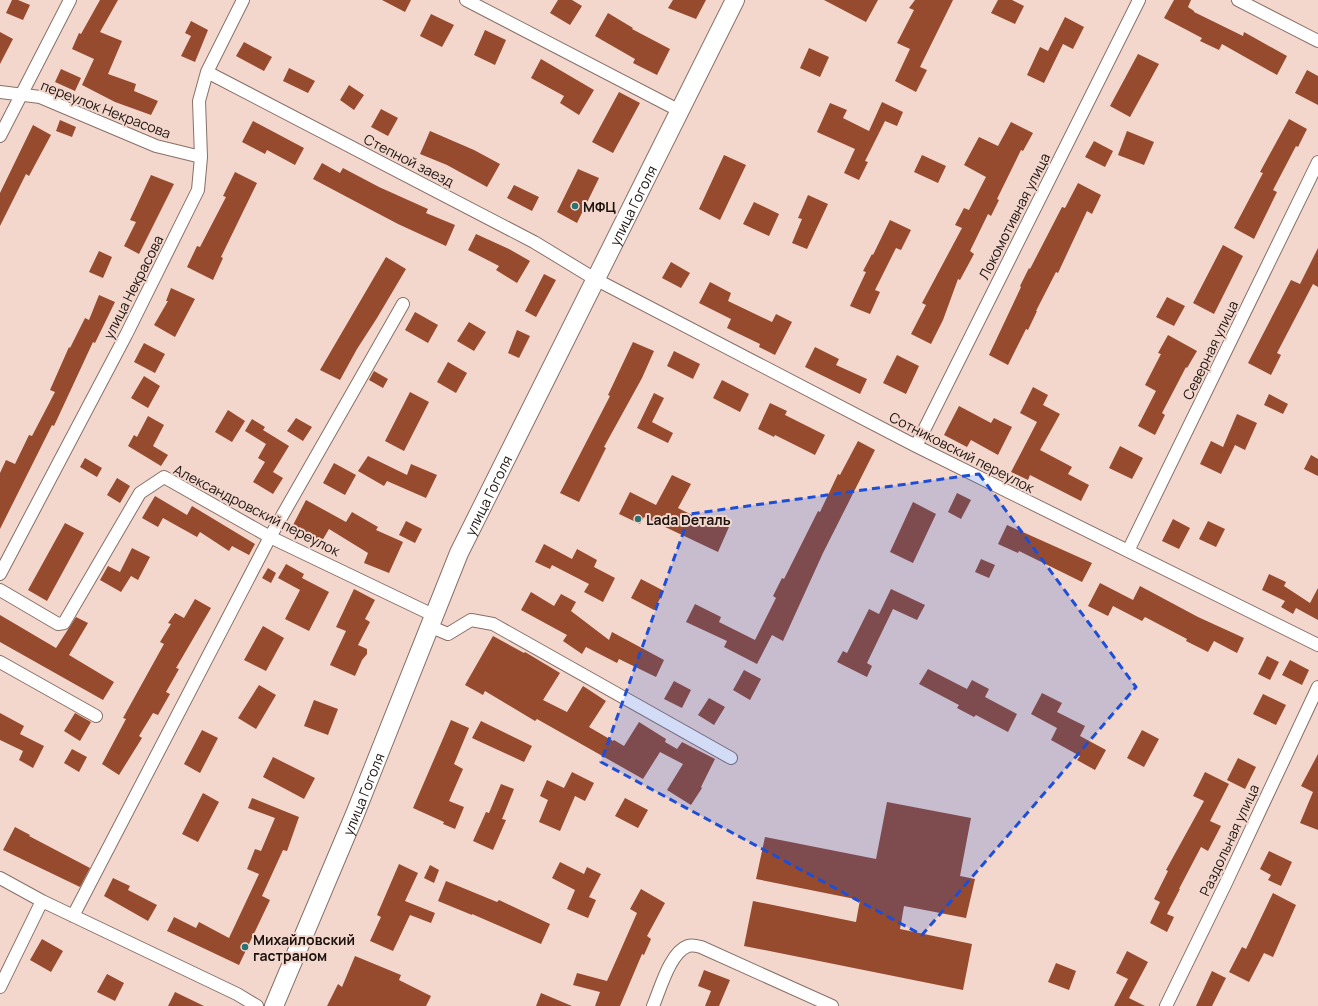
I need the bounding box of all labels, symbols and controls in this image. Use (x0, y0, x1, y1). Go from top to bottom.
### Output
street label: переулок Некрасова (38, 75, 174, 143)
street label: Степной заезд (361, 129, 457, 191)
street label: Локомотивная улица (974, 149, 1054, 283)
street label: улица Гоголя (605, 162, 661, 249)
place label: МФЦ (583, 197, 616, 216)
marker: МФЦ (570, 201, 580, 211)
street label: улица Некрасова (99, 232, 167, 342)
street label: Северная улица (1178, 297, 1242, 403)
street label: Сотниковский переулок (886, 407, 1039, 497)
street label: улица Гоголя (460, 452, 516, 539)
street label: Александровский переулок (171, 460, 344, 561)
place label: Lada Dеталь (646, 510, 731, 529)
marker: Lada Dеталь (633, 514, 643, 524)
street label: улица Гоголя (338, 750, 388, 838)
street label: Раздольная улица (1195, 781, 1263, 899)
place label: Михайловский гастраном (253, 930, 355, 965)
marker: Михайловский гастраном (240, 942, 250, 952)

